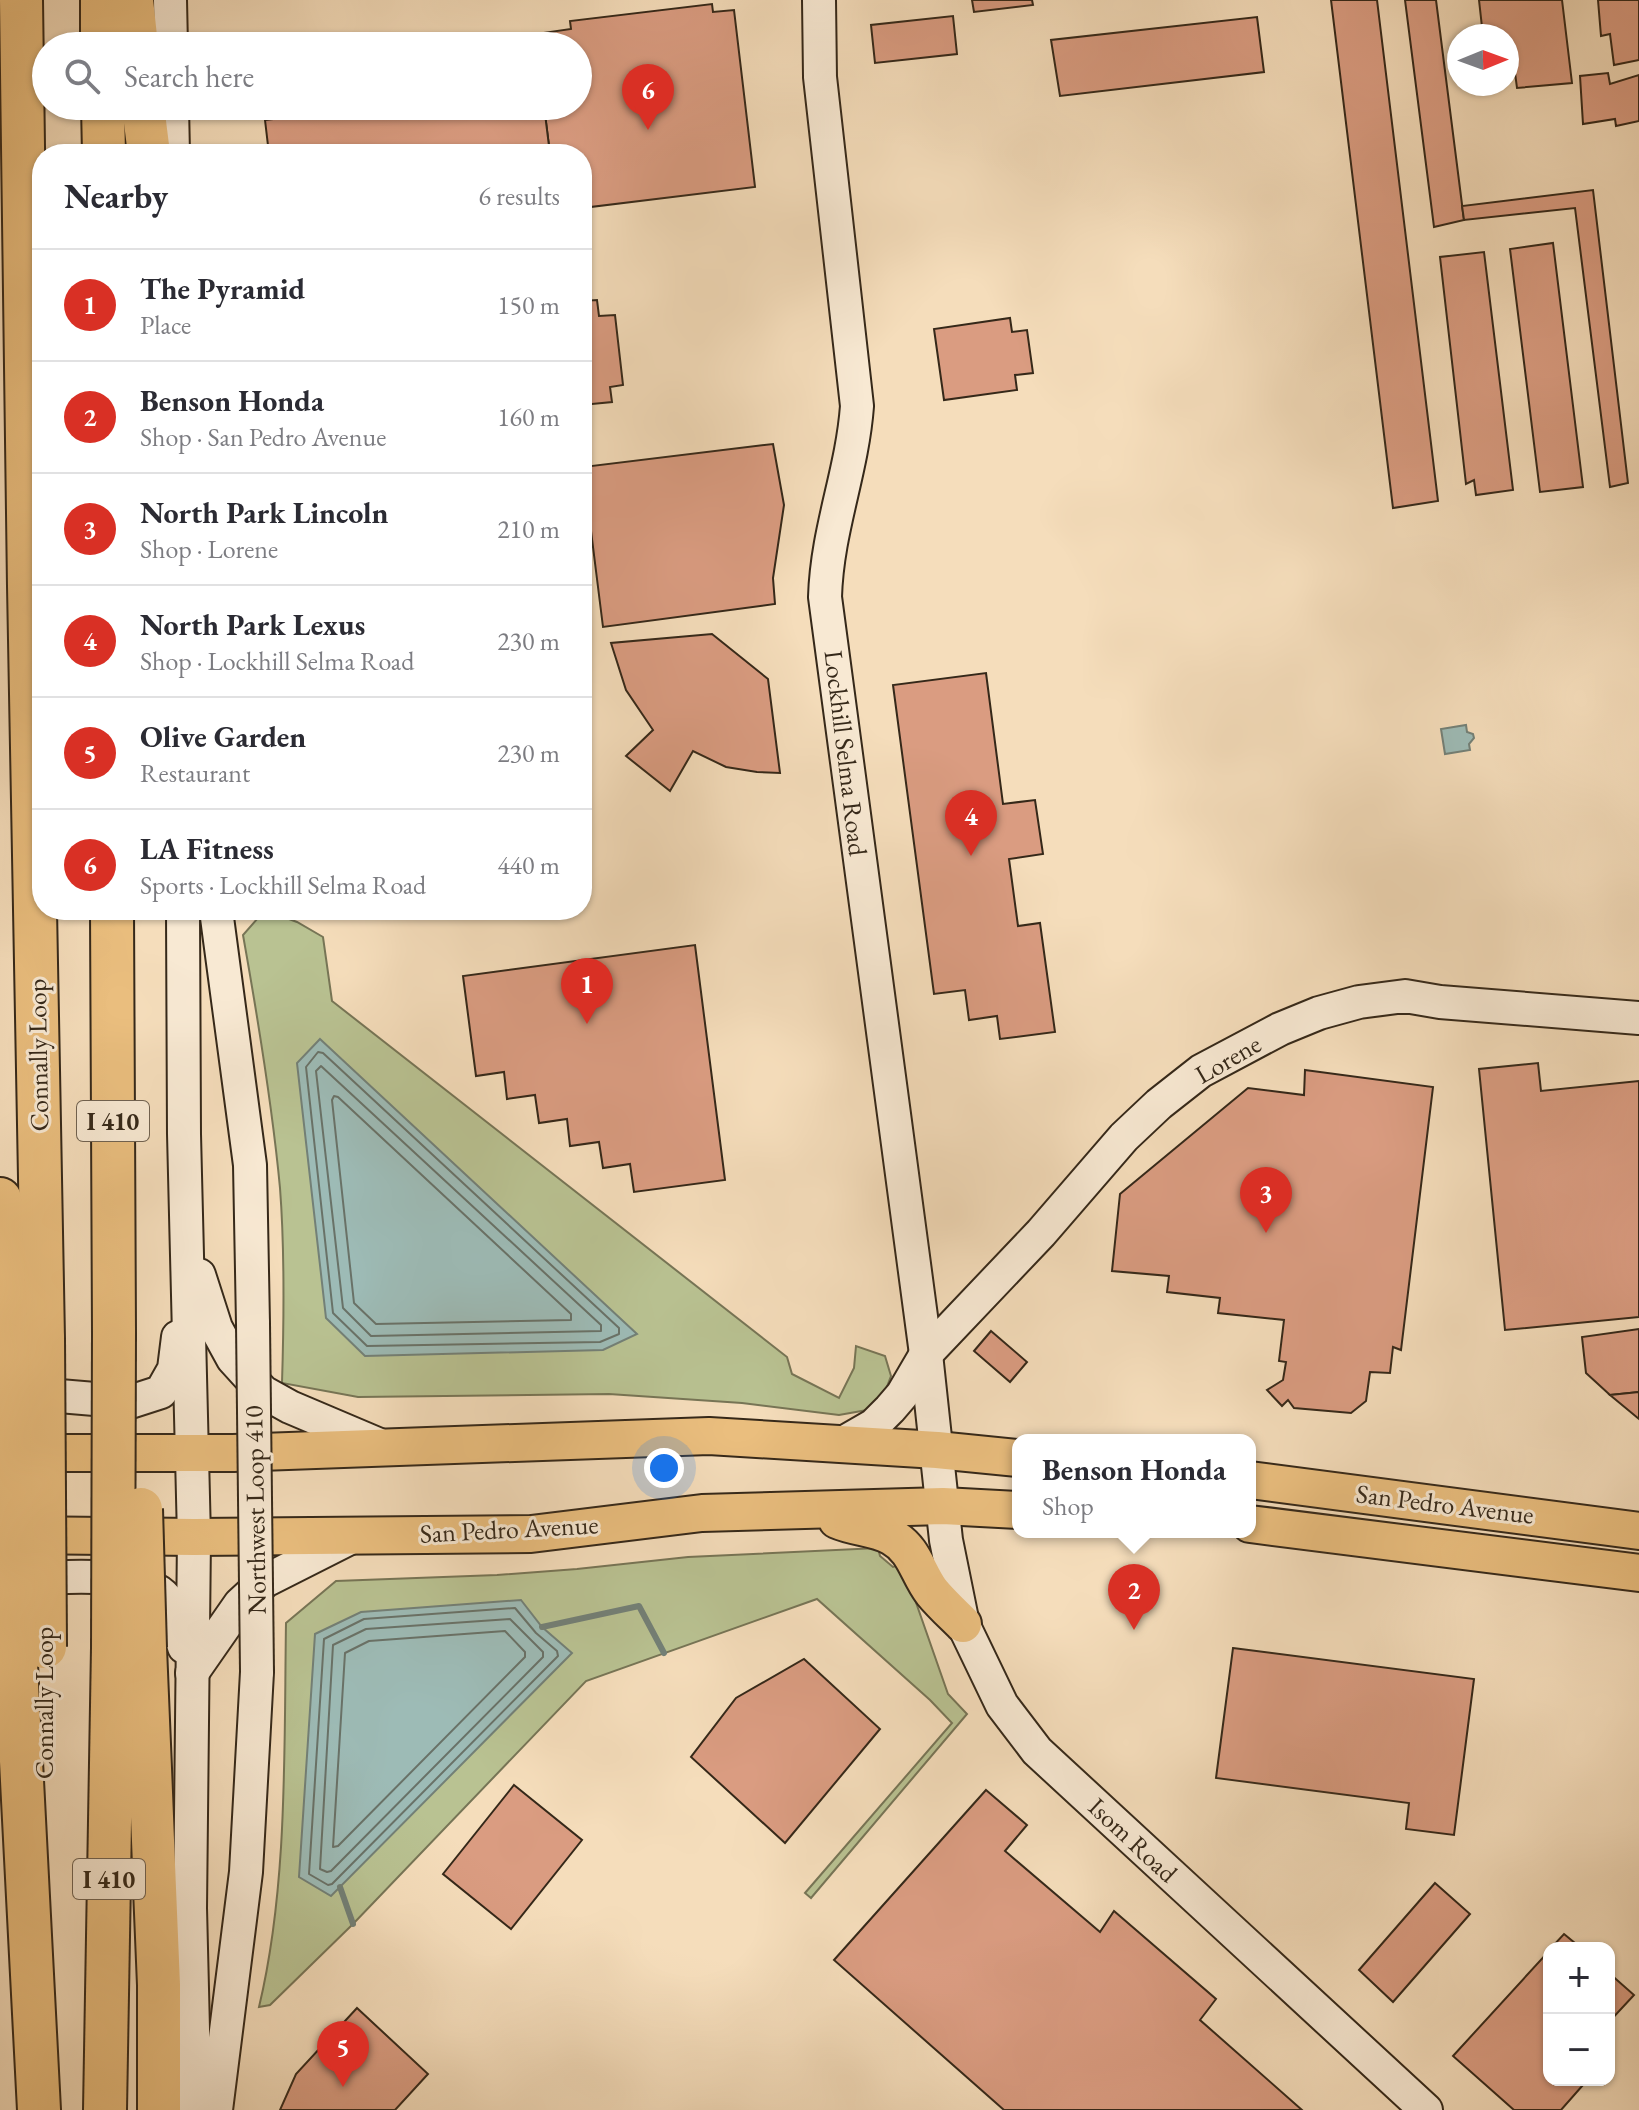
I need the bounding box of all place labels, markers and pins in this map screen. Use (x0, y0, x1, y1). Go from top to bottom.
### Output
pin: 6 (622, 64, 674, 130)
pin: 4 (945, 790, 997, 856)
pin: 1 (561, 958, 613, 1024)
pin: 3 (1240, 1167, 1292, 1233)
pin: 2 (1108, 1564, 1160, 1630)
pin: 5 (317, 2021, 369, 2087)

